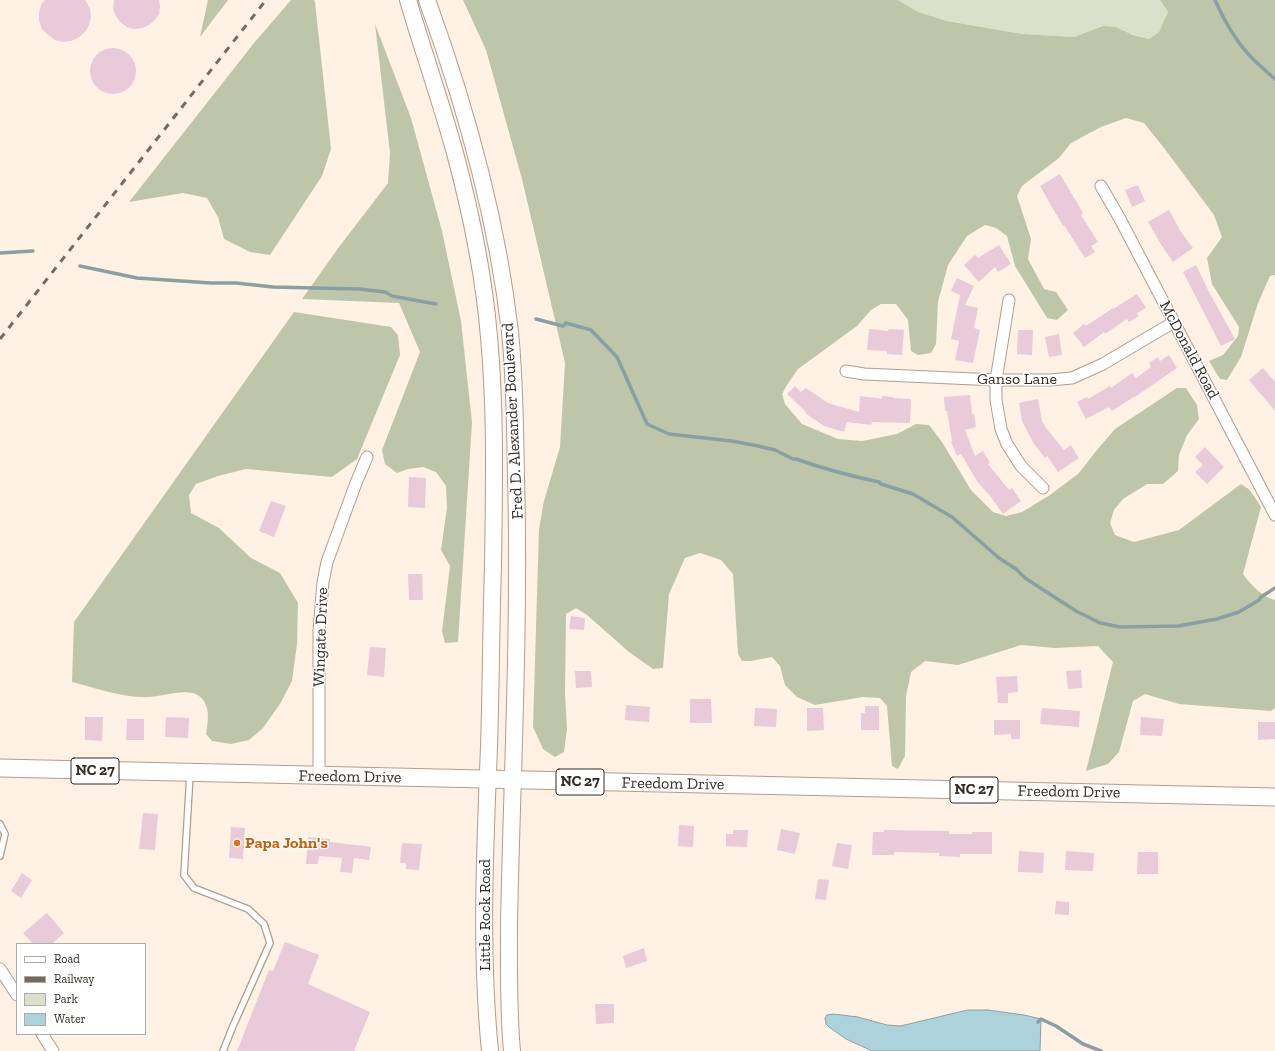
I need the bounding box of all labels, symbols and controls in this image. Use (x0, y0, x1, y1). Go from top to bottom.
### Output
street label: McDonald Road (1155, 298, 1223, 402)
street label: Fred D. Alexander Boulevard (498, 322, 528, 520)
street label: Ganso Lane (977, 369, 1057, 389)
street label: Wingate Drive (310, 587, 332, 687)
road number: NC 27 (71, 758, 119, 784)
street label: Freedom Drive (298, 767, 402, 787)
road number: NC 27 (556, 769, 604, 795)
street label: Freedom Drive (621, 774, 725, 794)
road number: NC 27 (950, 777, 998, 803)
street label: Freedom Drive (1017, 782, 1121, 802)
place label: Papa John's (245, 833, 328, 853)
marker: Papa John's (232, 838, 242, 848)
street label: Little Rock Road (475, 859, 495, 971)
legend (16, 943, 146, 1035)
text: Road (54, 952, 80, 966)
text: Railway (54, 972, 95, 986)
text: Park (54, 992, 78, 1006)
text: Water (54, 1012, 86, 1026)

